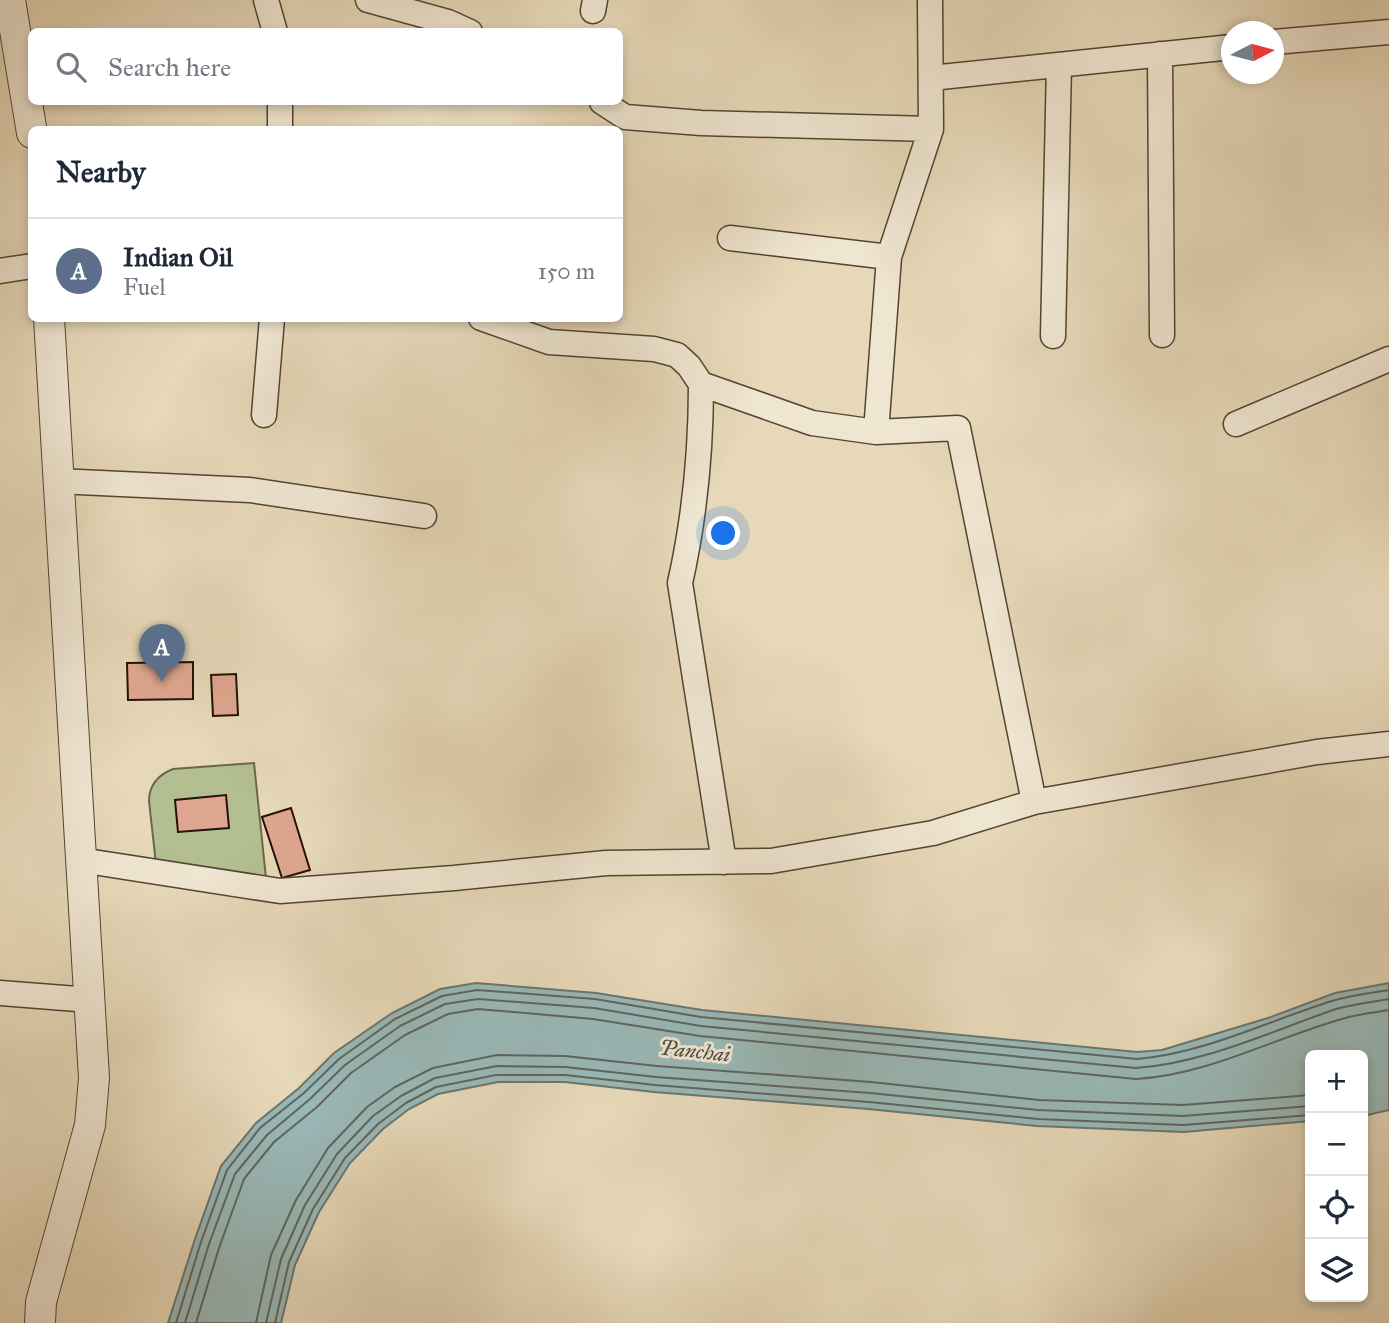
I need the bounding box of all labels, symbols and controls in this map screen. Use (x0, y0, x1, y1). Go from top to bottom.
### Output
north arrow (1221, 21, 1284, 84)
search box (28, 28, 623, 105)
icon: search (52, 48, 90, 86)
text: Search here (108, 51, 231, 83)
text: Nearby (56, 154, 146, 190)
text: Indian Oil (123, 241, 233, 273)
text: A (71, 257, 87, 285)
text: 150 m (538, 257, 595, 285)
text: Fuel (123, 273, 166, 301)
your location (706, 516, 740, 550)
pin: A (139, 624, 185, 682)
water label: Panchai (659, 1034, 731, 1068)
map controls (1305, 1050, 1368, 1302)
button: + (1305, 1050, 1368, 1113)
button: − (1305, 1113, 1368, 1176)
button: locate (1305, 1176, 1368, 1239)
button: layers (1305, 1239, 1368, 1302)

